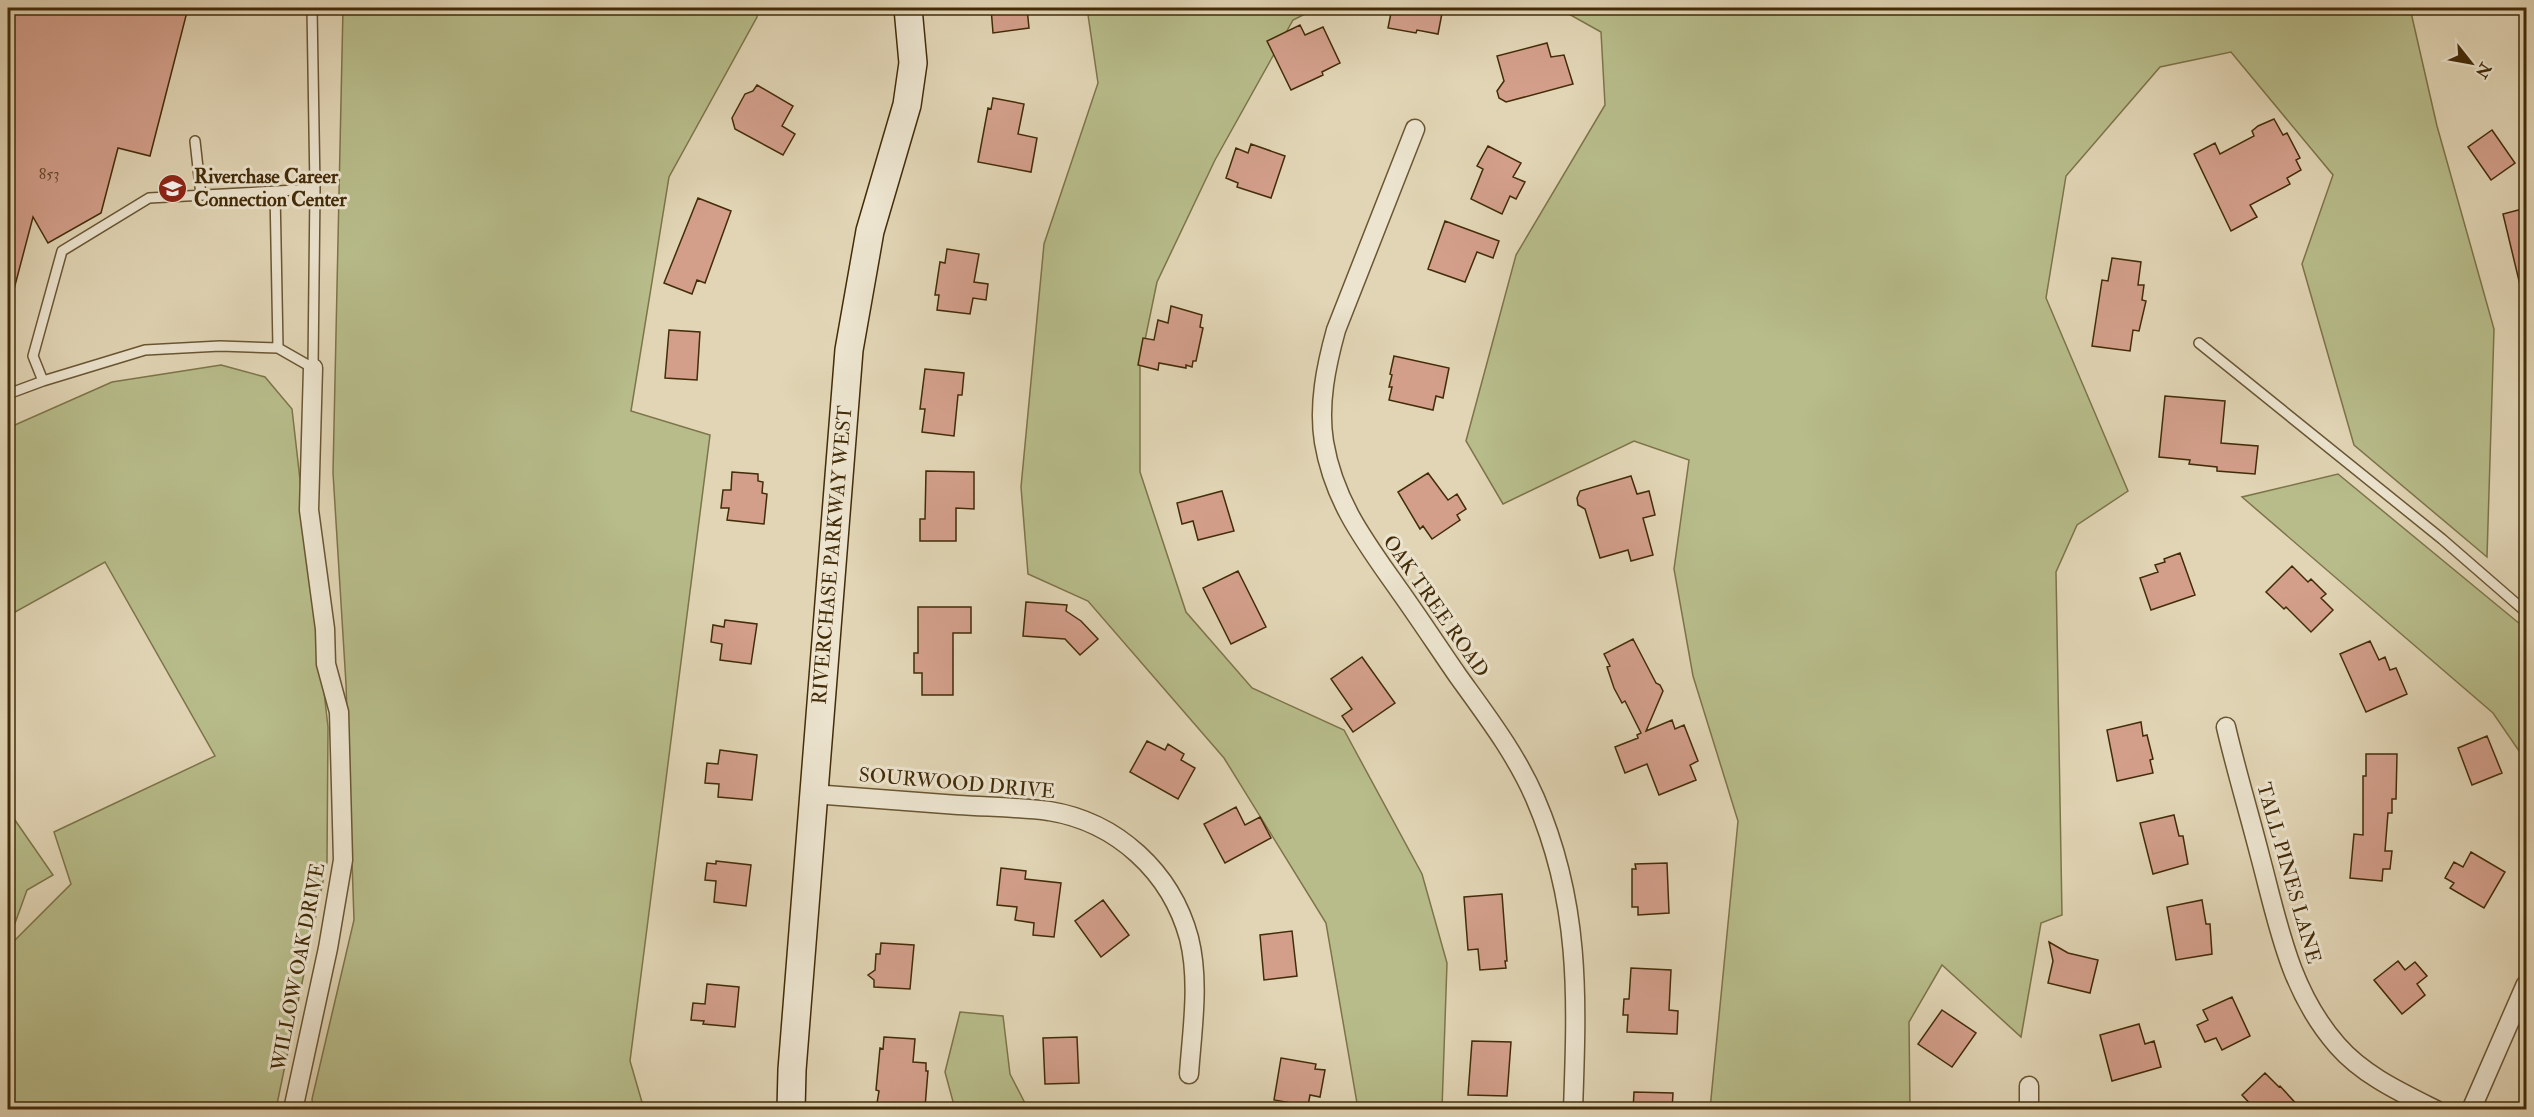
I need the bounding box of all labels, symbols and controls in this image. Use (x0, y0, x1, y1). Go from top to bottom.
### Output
north arrow (2441, 33, 2501, 93)
text: N (2470, 58, 2496, 82)
house number: 853 (39, 164, 59, 184)
place label: Riverchase Career Connection Center (194, 164, 347, 212)
school or university icon: Riverchase Career Connection Center (157, 172, 189, 204)
street label: RIVERCHASE PARKWAY WEST (806, 404, 858, 706)
street label: OAK TREE ROAD (1378, 530, 1494, 682)
street label: SOURWOOD DRIVE (858, 762, 1056, 804)
street label: TALL PINES LANE (2251, 779, 2327, 967)
street label: WILLOW OAK DRIVE (265, 861, 330, 1074)

